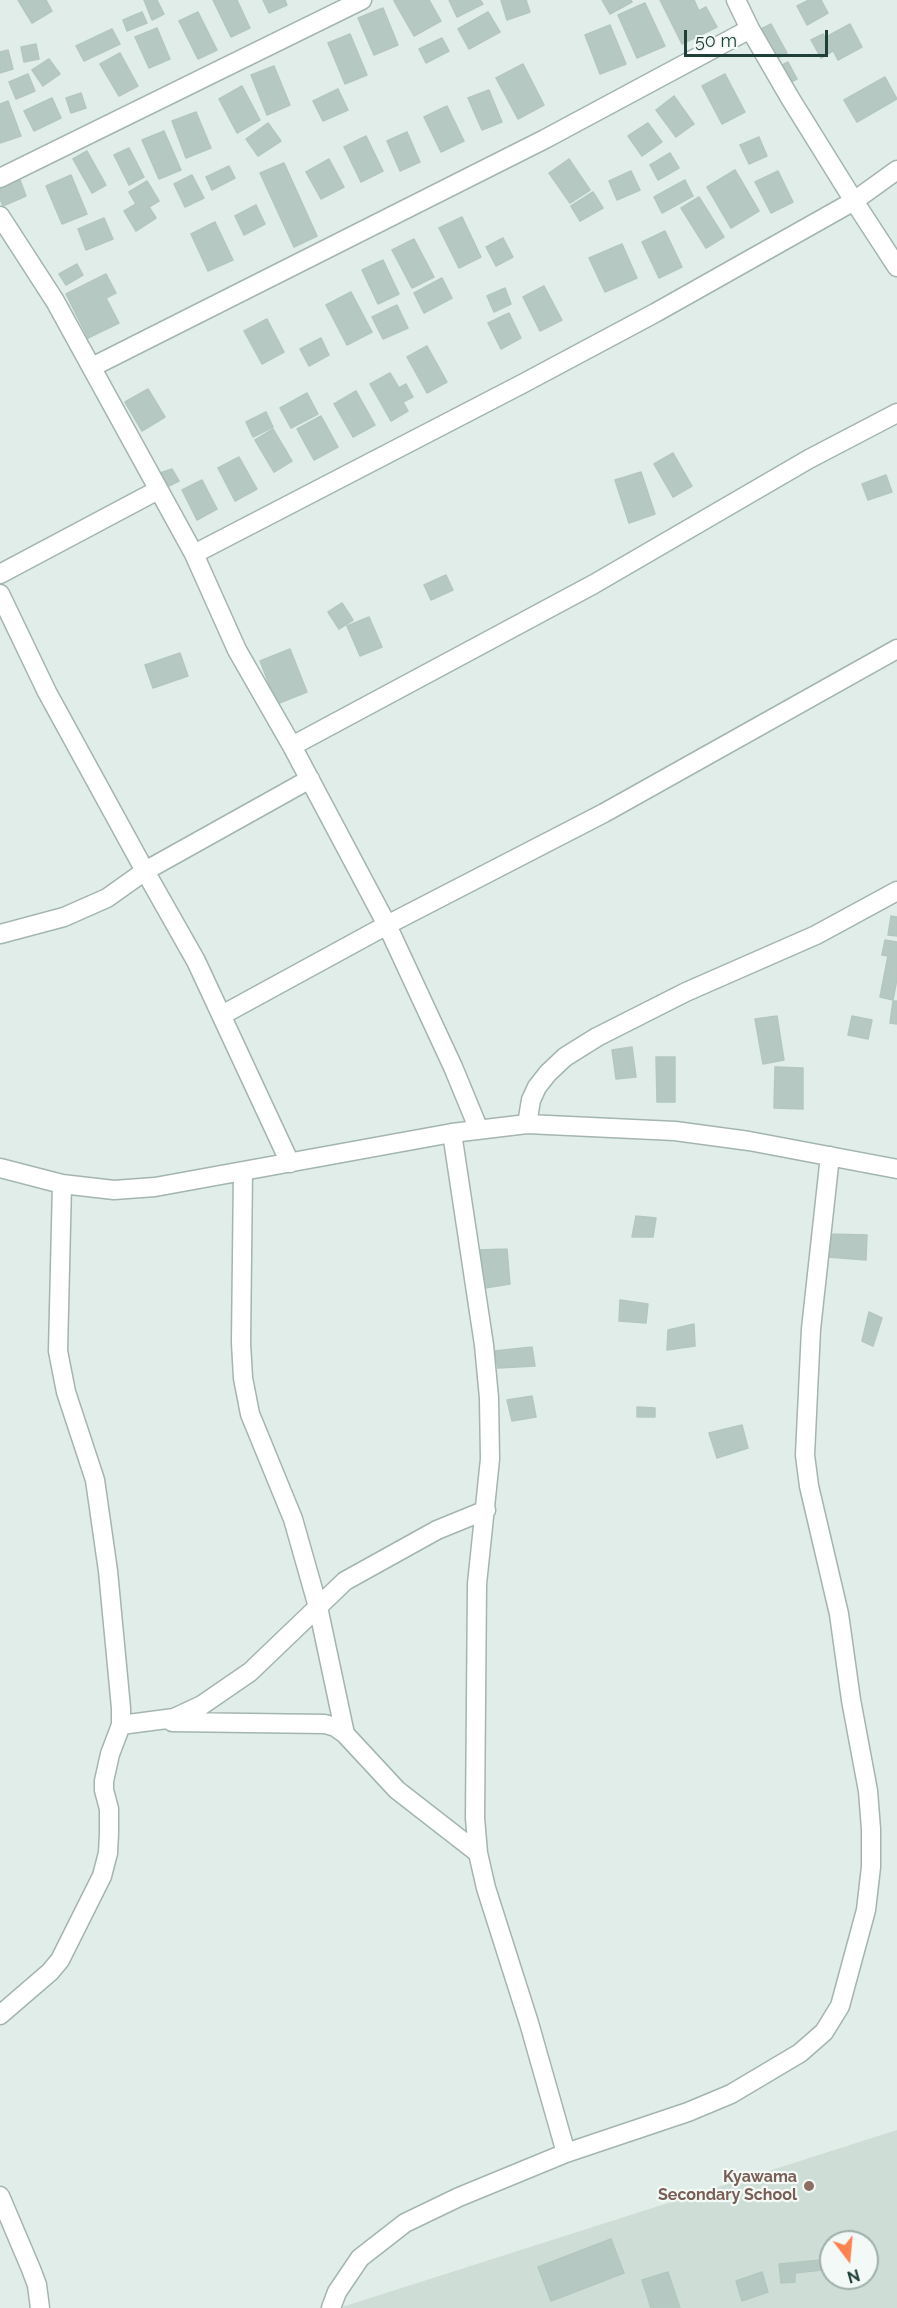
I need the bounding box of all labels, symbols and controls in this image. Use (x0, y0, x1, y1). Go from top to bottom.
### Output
scale bar (687, 18, 831, 56)
text: 50 m (695, 30, 737, 51)
place label: Kyawama Secondary School (658, 2167, 797, 2205)
marker: Kyawama Secondary School (802, 2179, 816, 2193)
north arrow (819, 2230, 879, 2290)
text: N (845, 2265, 862, 2287)

